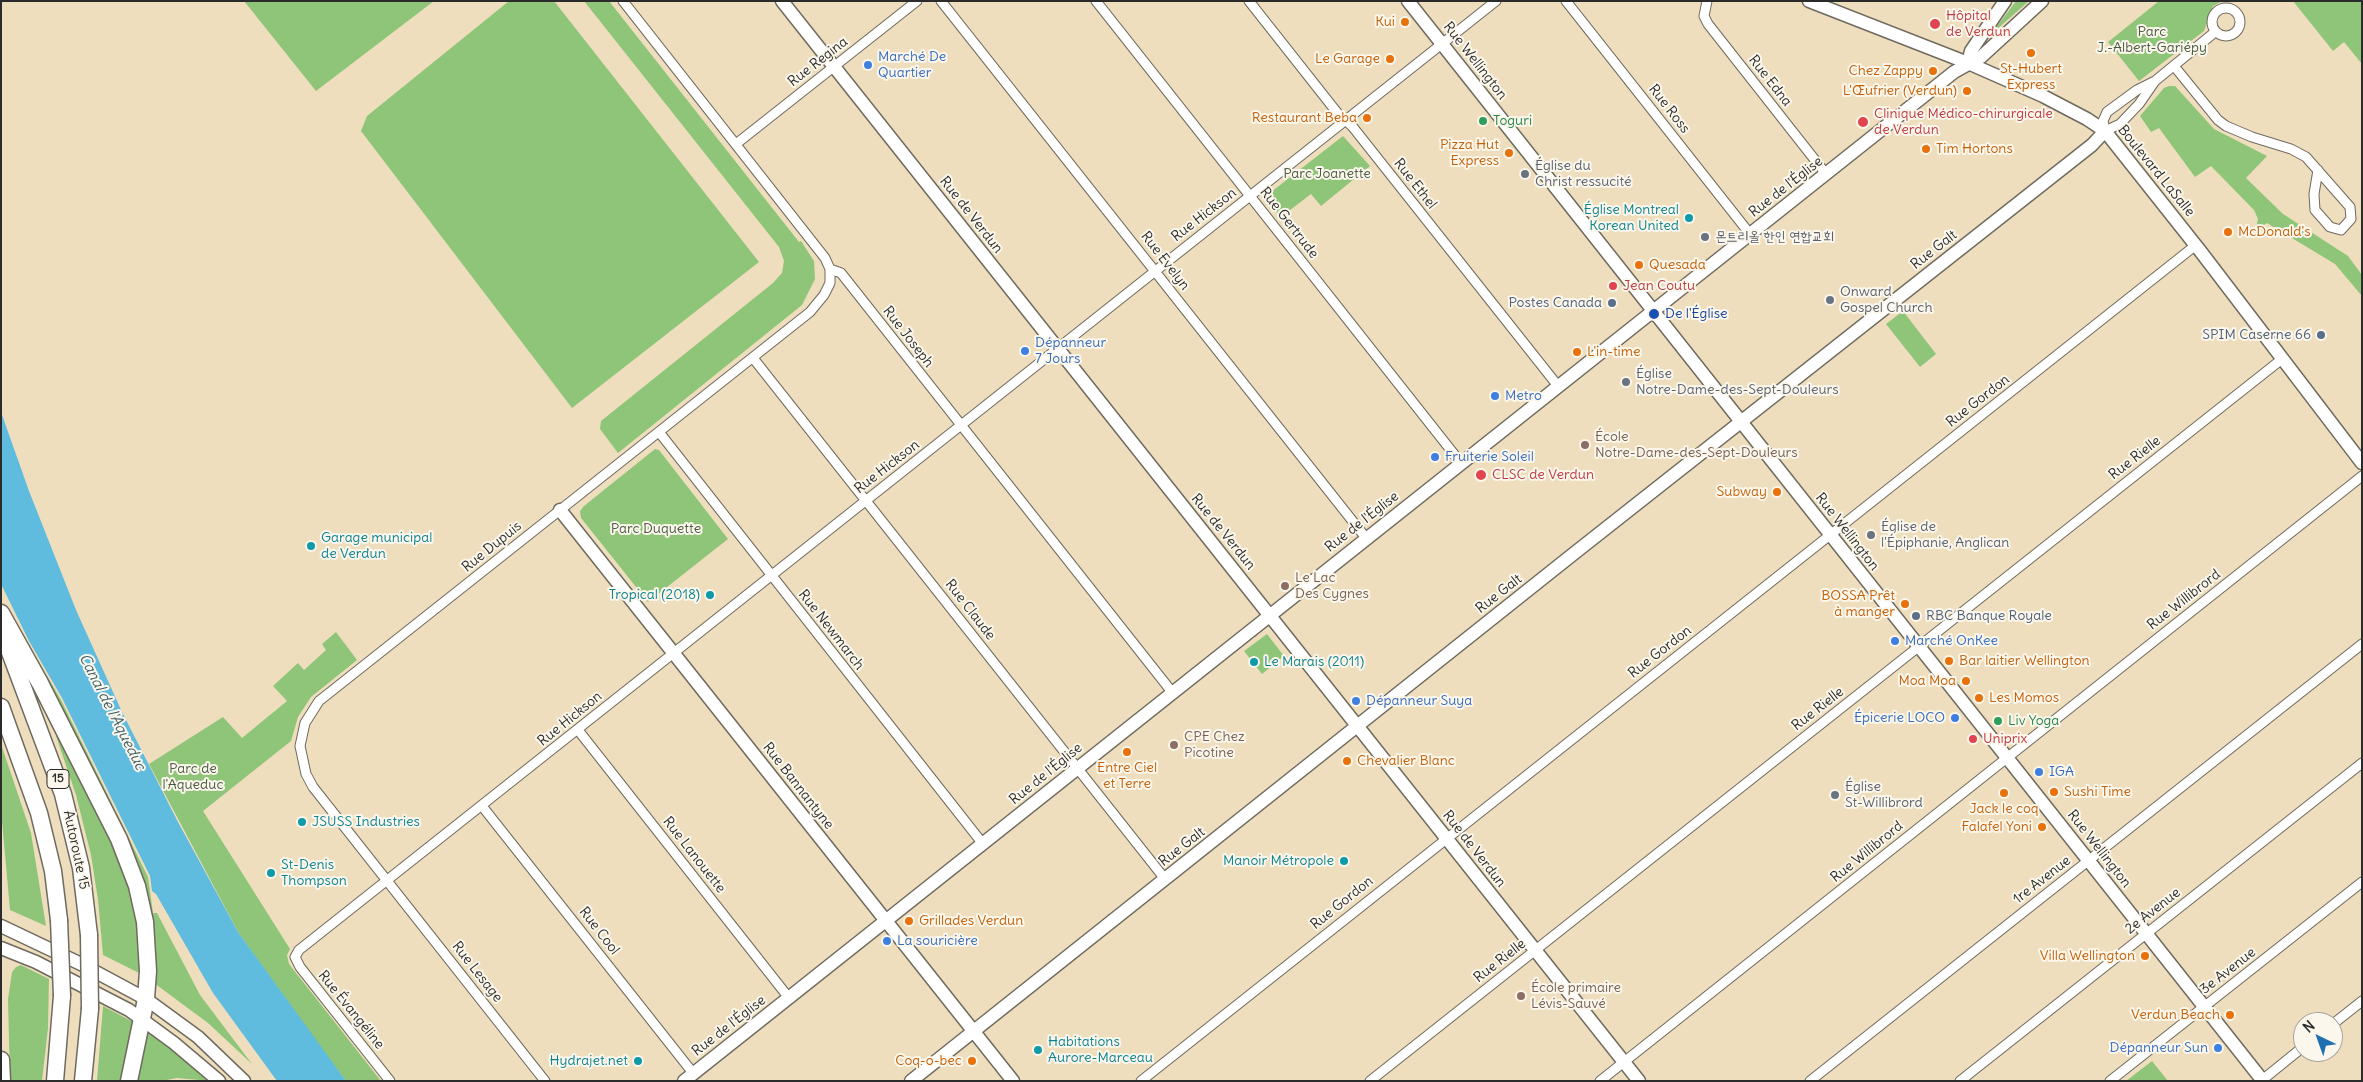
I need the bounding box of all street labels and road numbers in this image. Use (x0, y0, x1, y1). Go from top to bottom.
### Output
street label: Rue Wellington (1440, 19, 1510, 103)
street label: Rue Regina (785, 34, 851, 90)
street label: Rue Edna (1745, 52, 1795, 110)
street label: Rue Ross (1645, 81, 1693, 137)
street label: Boulevard LaSalle (2114, 122, 2198, 220)
street label: Rue de l'Église (1746, 153, 1826, 221)
street label: Rue Ethel (1390, 155, 1440, 213)
street label: Rue de Verdun (936, 173, 1006, 257)
street label: Rue Hickson (1168, 184, 1240, 246)
street label: Rue Gertrude (1256, 184, 1322, 262)
street label: Rue Galt (1908, 227, 1960, 273)
street label: Rue Evelyn (1137, 228, 1193, 294)
street label: Rue Joseph (879, 303, 937, 371)
street label: Rue Gordon (1943, 371, 2013, 431)
street label: Rue Rielle (2106, 433, 2164, 483)
street label: Rue Hickson (851, 436, 923, 498)
street label: Rue de l'Église (1322, 488, 1402, 556)
street label: Rue Wellington (1812, 490, 1882, 574)
street label: Rue de Verdun (1187, 491, 1259, 573)
street label: Rue Dupuis (459, 518, 525, 576)
street label: Rue Willibrord (2144, 566, 2224, 634)
street label: Rue Galt (1473, 571, 1525, 617)
street label: Rue Claude (941, 576, 999, 644)
street label: Rue Newmarch (795, 587, 867, 673)
street label: Rue Gordon (1625, 622, 1695, 682)
street label: Rue Rielle (1789, 684, 1847, 734)
street label: Rue Hickson (535, 688, 605, 750)
street label: Rue Bannantyne (759, 739, 837, 833)
street label: Rue de l'Église (1006, 740, 1086, 808)
road number: 15 (47, 770, 69, 789)
street label: Rue de Verdun (1439, 807, 1509, 891)
street label: Rue Wellington (2064, 807, 2134, 891)
street label: Autoroute 15 (59, 809, 93, 891)
street label: Rue Lanouette (659, 814, 729, 896)
street label: Rue Willibrord (1828, 818, 1906, 886)
street label: Rue Galt (1156, 824, 1208, 870)
street label: 1re Avenue (2010, 852, 2074, 908)
street label: Rue Gordon (1307, 873, 1377, 933)
street label: 2e Avenue (2122, 884, 2184, 938)
street label: Rue Cool (575, 904, 623, 958)
street label: Rue Rielle (1471, 936, 1529, 986)
street label: Rue Lesage (448, 938, 506, 1006)
street label: 3e Avenue (2197, 944, 2259, 998)
street label: Rue Évangéline (314, 967, 388, 1053)
street label: Rue de l'Église (689, 992, 769, 1060)

